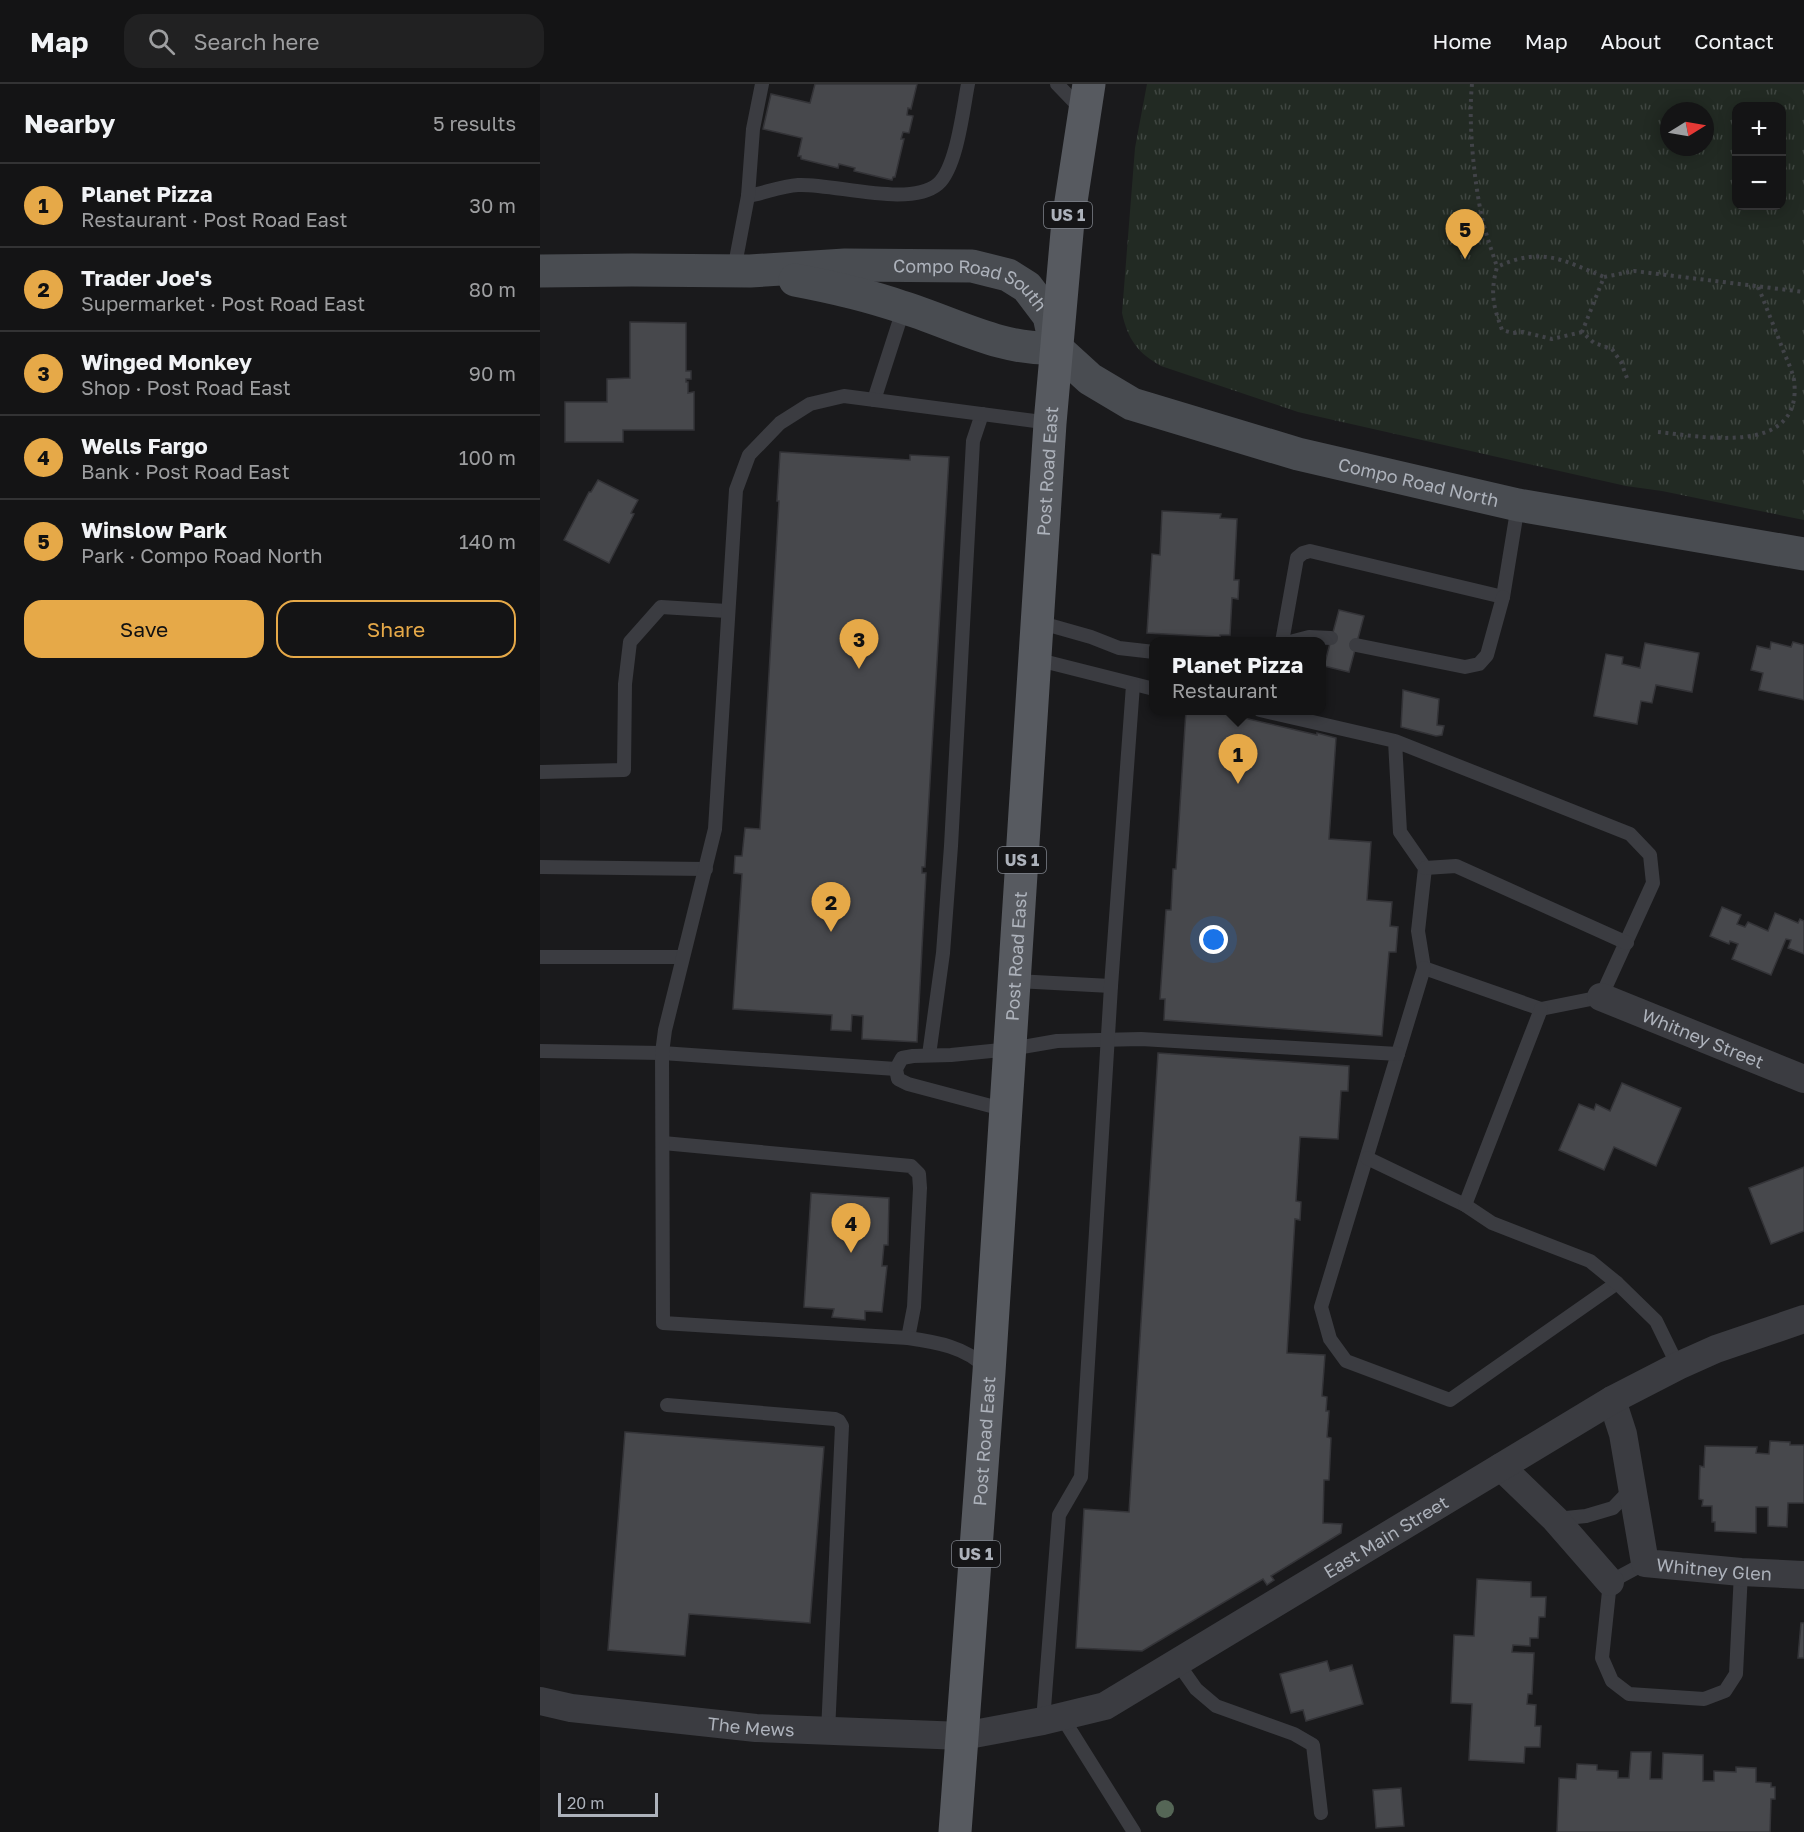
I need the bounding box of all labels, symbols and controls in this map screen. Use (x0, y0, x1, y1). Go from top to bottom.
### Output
search box (124, 14, 544, 68)
text: Map (30, 25, 88, 58)
icon: search (145, 25, 178, 58)
text: Search here (193, 28, 319, 55)
text: Home (1432, 28, 1492, 54)
text: Map (1525, 28, 1568, 54)
text: About (1601, 28, 1661, 54)
text: Contact (1694, 28, 1774, 54)
north arrow (1660, 102, 1714, 156)
map controls (1732, 102, 1786, 210)
button: + (1732, 102, 1786, 156)
text: Nearby (24, 108, 115, 139)
text: 5 results (433, 111, 516, 135)
button: − (1732, 156, 1786, 210)
text: Planet Pizza (81, 180, 213, 207)
text: 1 (38, 193, 49, 217)
text: 30 m (469, 193, 516, 217)
road number: US 1 (1044, 202, 1092, 228)
text: Restaurant · Post Road East (81, 207, 347, 231)
pin: 5 (1446, 210, 1484, 259)
street label: Compo Road South (893, 254, 1052, 315)
text: Trader Joe's (81, 264, 212, 291)
text: 2 (37, 277, 50, 301)
text: 80 m (469, 277, 516, 301)
text: Supermarket · Post Road East (81, 291, 365, 315)
text: Winged Monkey (81, 348, 252, 375)
text: 3 (37, 361, 50, 385)
text: 90 m (469, 361, 516, 385)
text: Shop · Post Road East (81, 375, 291, 399)
street label: Post Road East (1032, 405, 1062, 537)
text: Wells Fargo (81, 432, 208, 459)
text: 4 (37, 445, 50, 469)
text: 100 m (459, 445, 516, 469)
street label: Compo Road North (1336, 453, 1501, 511)
text: Bank · Post Road East (81, 459, 290, 483)
text: Winslow Park (81, 516, 227, 543)
text: 5 (37, 529, 50, 553)
text: 140 m (459, 529, 516, 553)
text: Park · Compo Road North (81, 543, 323, 567)
button: Save (24, 600, 264, 658)
button: Share (276, 600, 516, 658)
pin: 3 (840, 620, 878, 669)
popup (1149, 637, 1326, 715)
text: Planet Pizza (1172, 651, 1303, 678)
text: Restaurant (1172, 678, 1278, 702)
pin: 1 (1218, 734, 1258, 784)
road number: US 1 (998, 847, 1046, 873)
pin: 2 (812, 882, 850, 932)
street label: Post Road East (1001, 891, 1031, 1022)
your location (1199, 925, 1228, 954)
street label: Whitney Street (1639, 1004, 1767, 1073)
pin: 4 (832, 1204, 870, 1253)
street label: Post Road East (968, 1375, 1000, 1507)
street label: East Main Street (1319, 1491, 1452, 1583)
road number: US 1 (952, 1541, 1000, 1567)
street label: Whitney Glen (1655, 1553, 1772, 1584)
street label: The Mews (707, 1712, 795, 1740)
scale bar (558, 1790, 658, 1818)
text: 20 m (567, 1793, 604, 1813)

